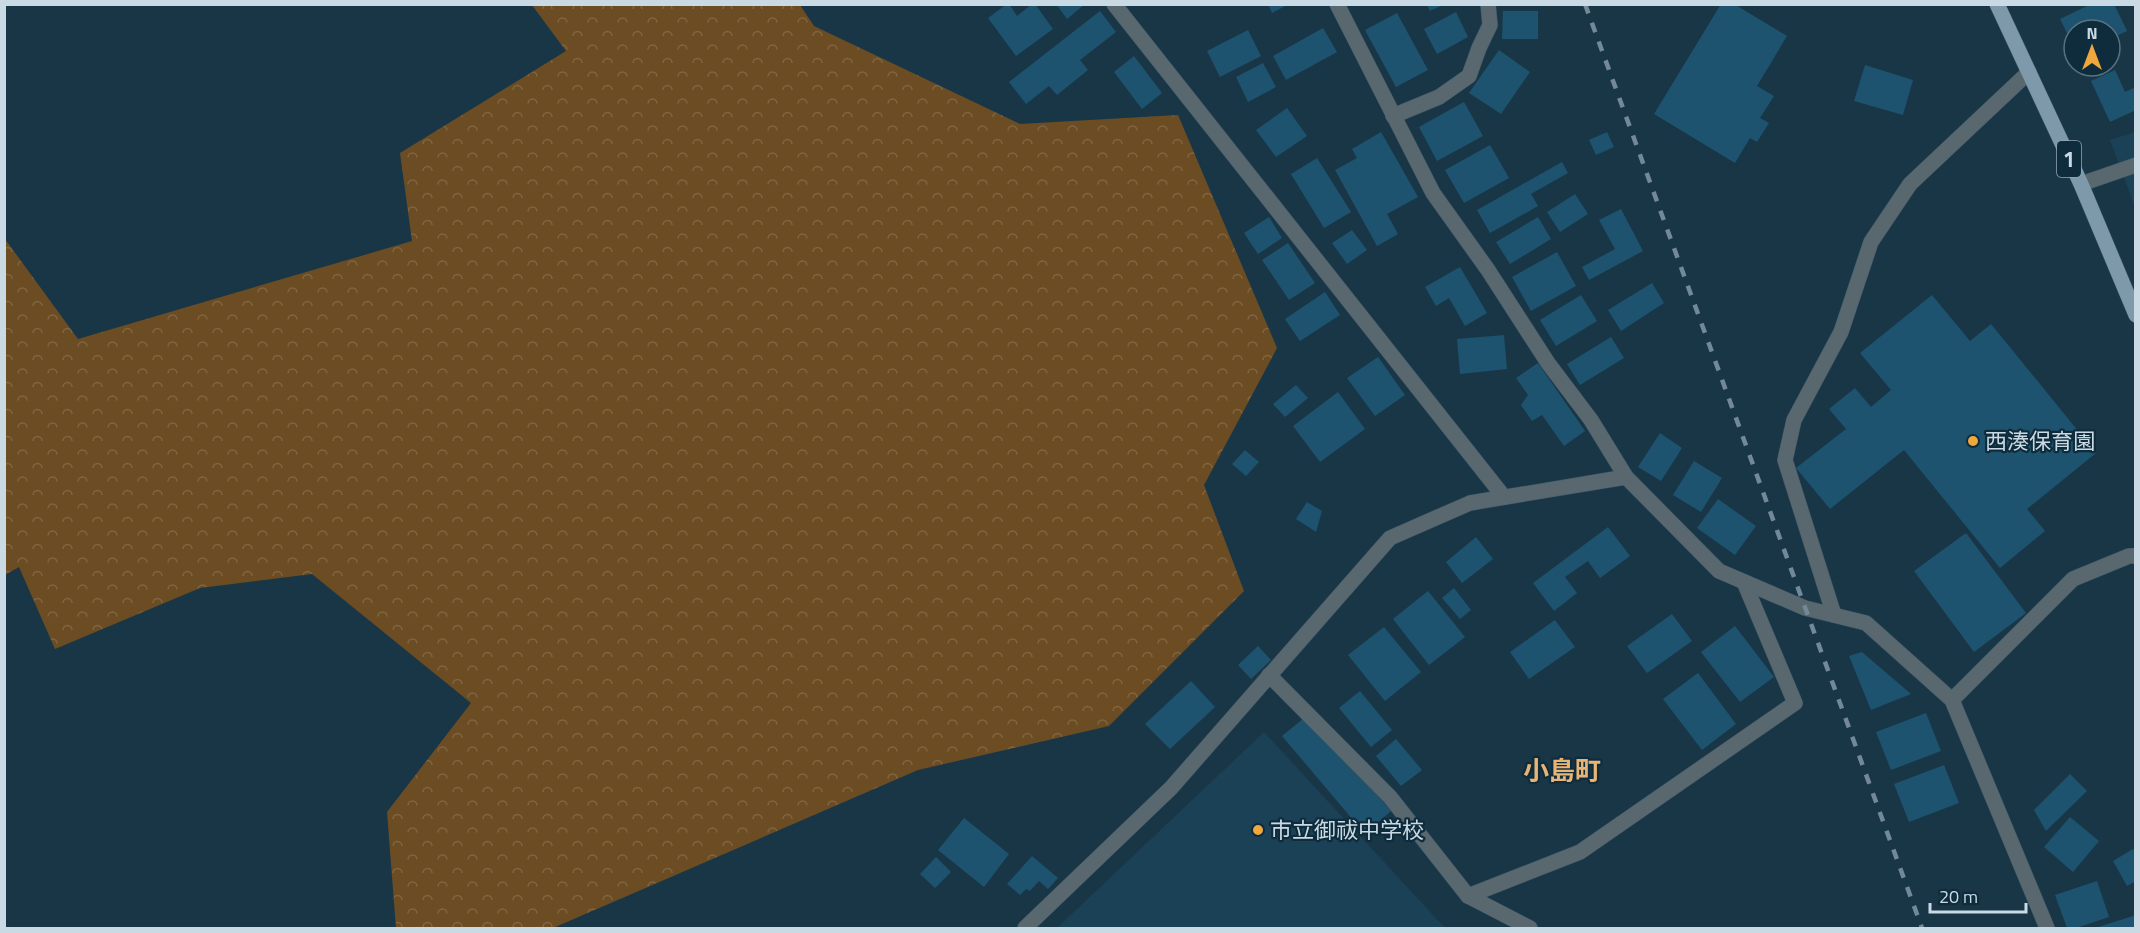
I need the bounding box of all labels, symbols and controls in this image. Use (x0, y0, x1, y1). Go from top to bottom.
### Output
north arrow (2062, 18, 2122, 78)
text: N (2086, 21, 2098, 45)
road number: 1 (2057, 141, 2081, 177)
place label: 西湊保育園 (1985, 424, 2095, 458)
marker: 西湊保育園 (1966, 434, 1980, 448)
district label: 小島町 (1523, 751, 1601, 790)
place label: 市立御祓中学校 (1270, 813, 1424, 847)
marker: 市立御祓中学校 (1251, 823, 1265, 837)
scale bar (1930, 876, 2026, 914)
text: 20 m (1939, 883, 1978, 910)

